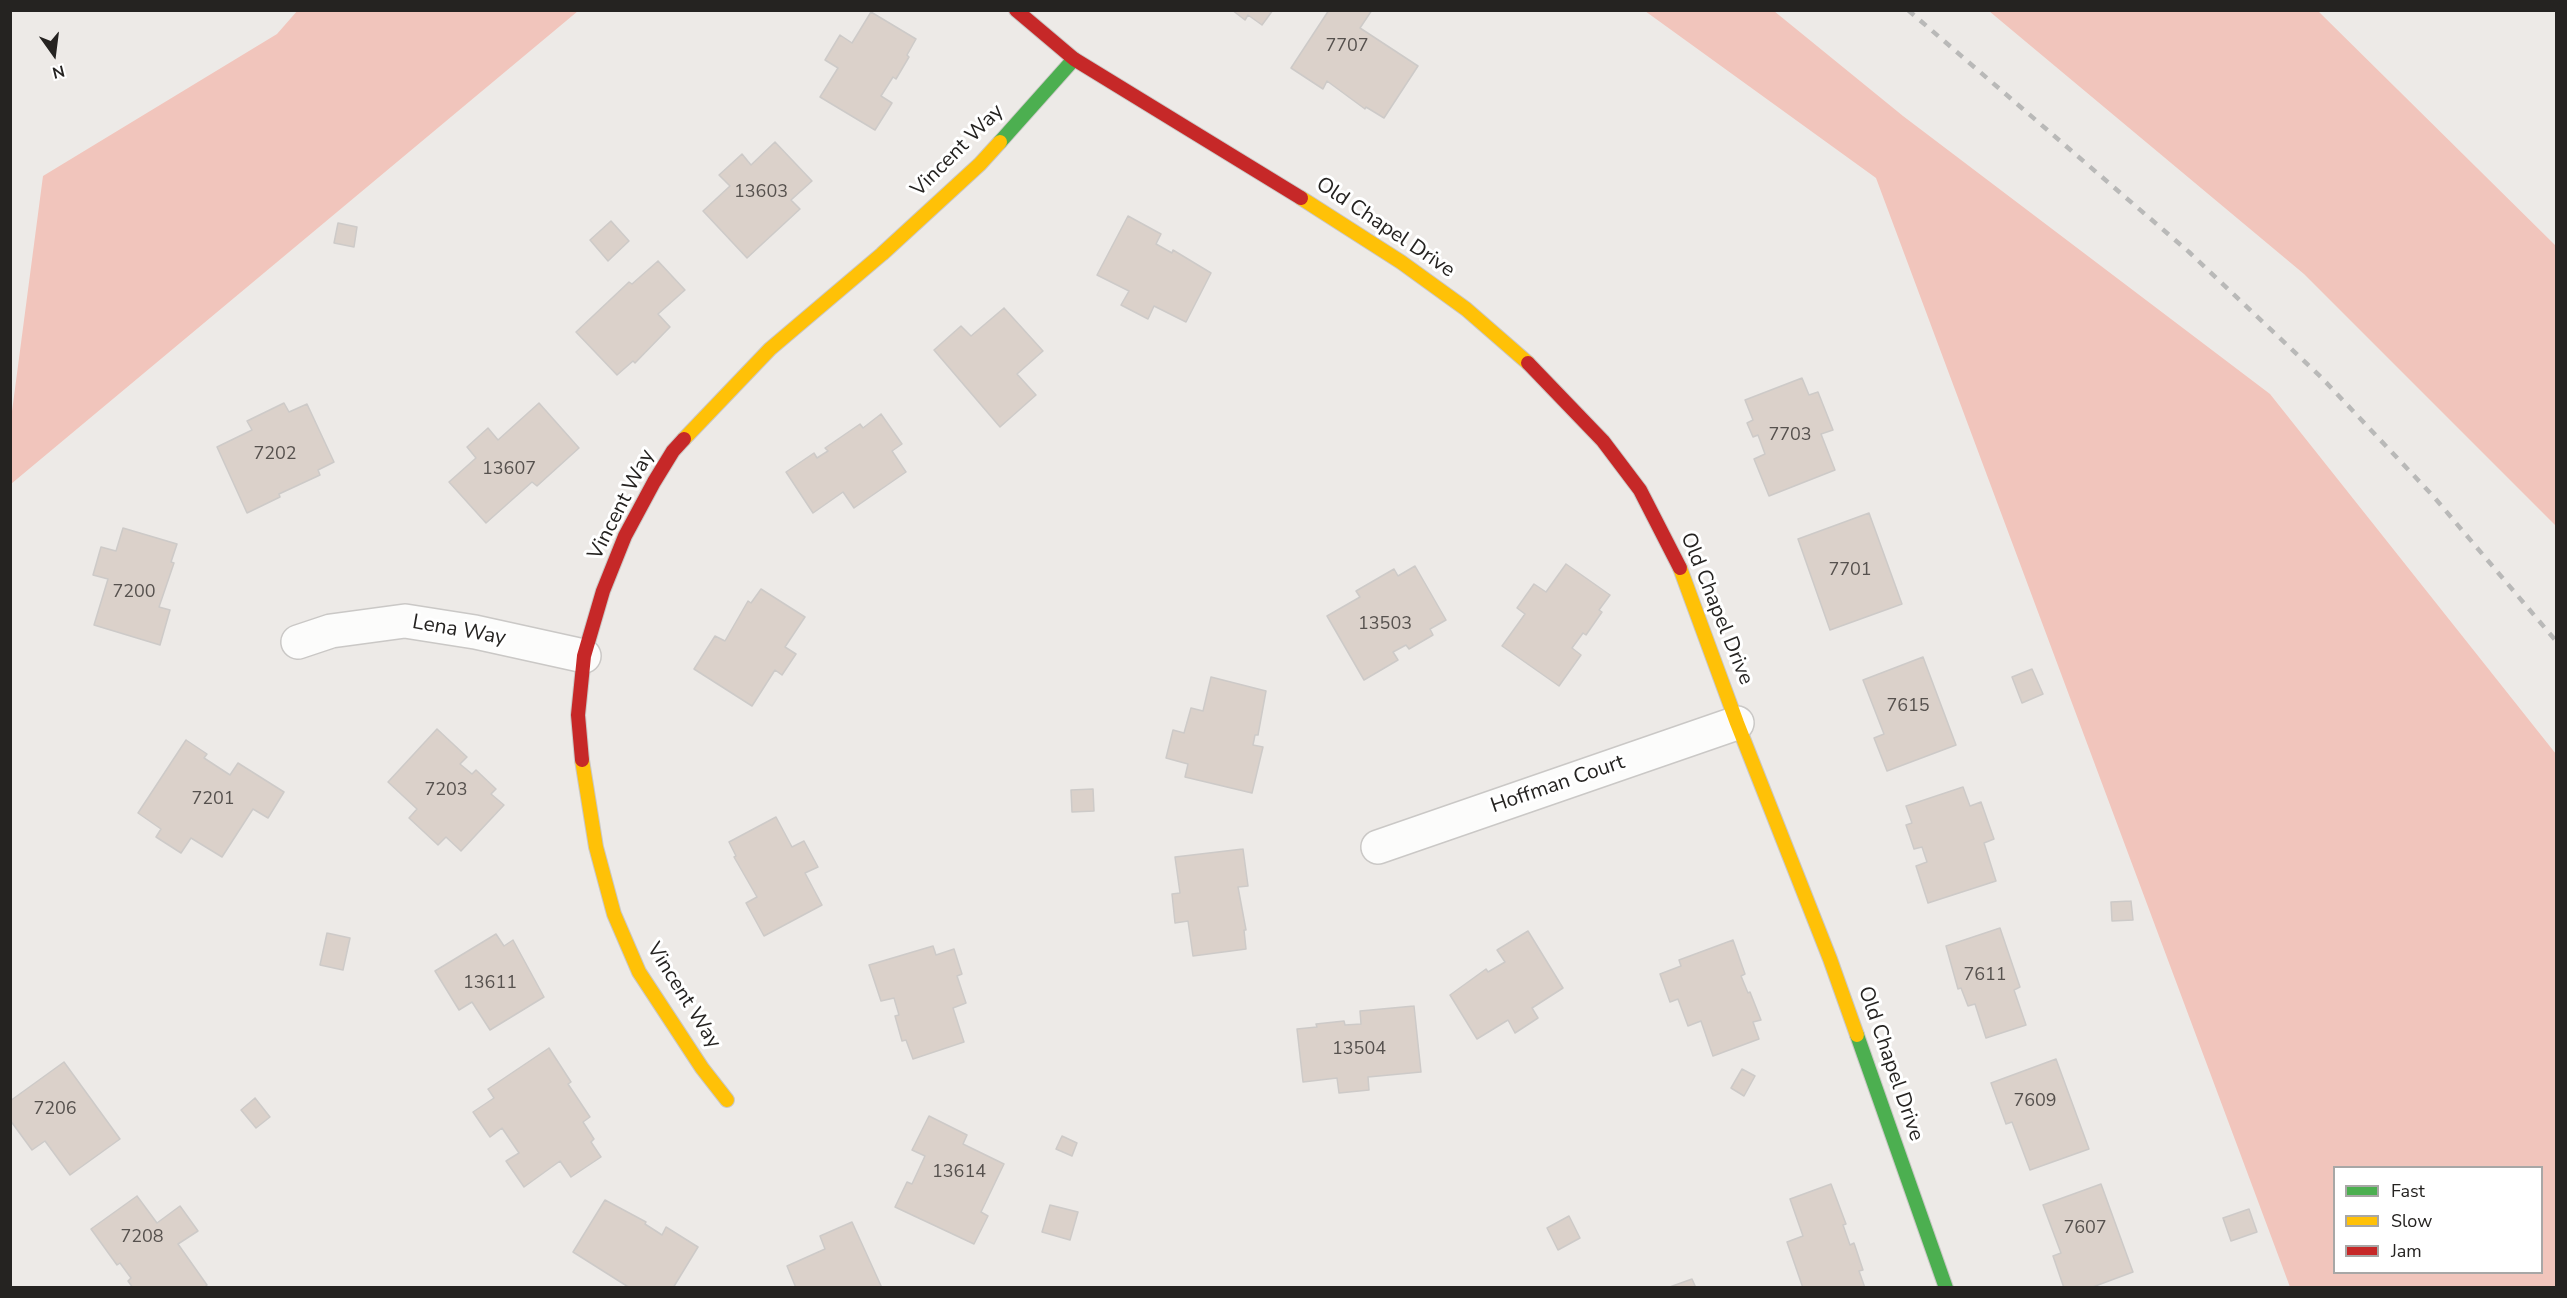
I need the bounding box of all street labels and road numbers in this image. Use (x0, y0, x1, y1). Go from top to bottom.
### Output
street label: Vincent Way (907, 100, 1009, 202)
street label: Old Chapel Drive (1311, 172, 1459, 284)
street label: Vincent Way (583, 446, 661, 564)
street label: Old Chapel Drive (1674, 529, 1758, 689)
street label: Lena Way (410, 610, 508, 652)
street label: Hoffman Court (1488, 750, 1628, 820)
street label: Vincent Way (640, 938, 726, 1054)
street label: Old Chapel Drive (1852, 983, 1928, 1145)

